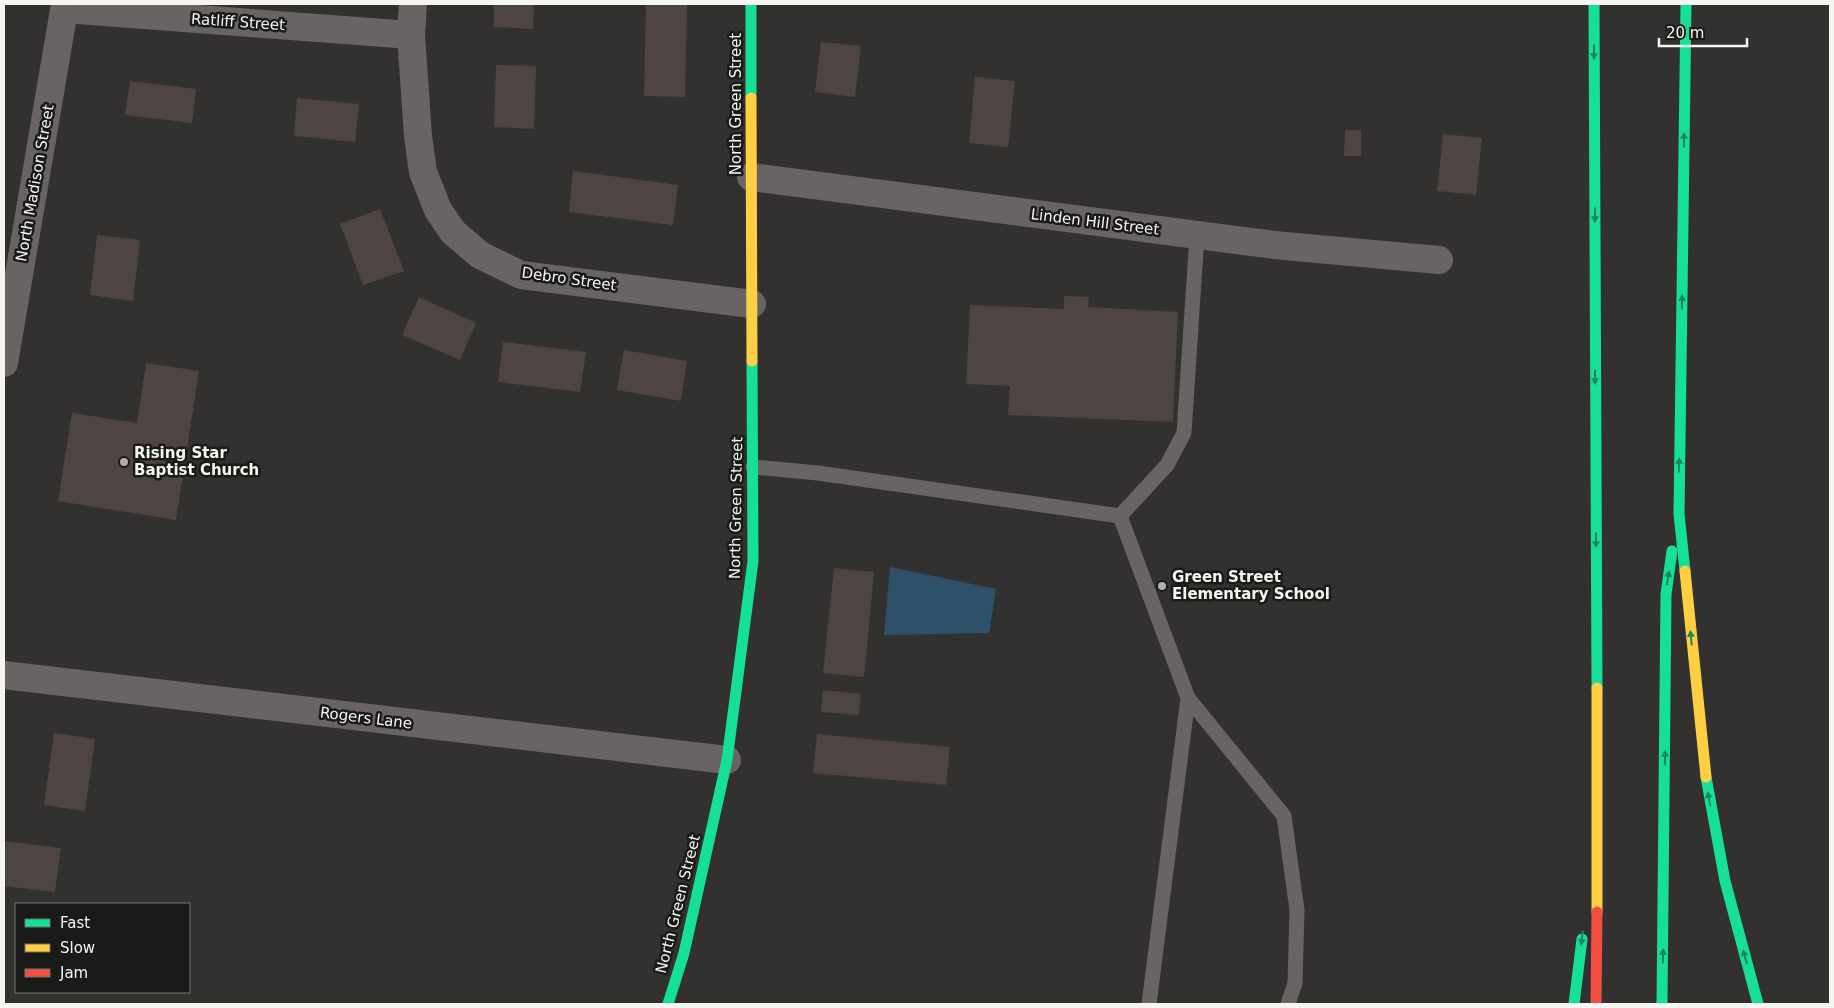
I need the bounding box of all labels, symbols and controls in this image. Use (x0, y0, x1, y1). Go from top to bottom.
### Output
street label: Ratliff Street (190, 10, 286, 34)
scale bar (1659, 15, 1746, 47)
text: 20 m (1666, 24, 1704, 42)
street label: North Green Street (727, 33, 745, 175)
one-way arrow (1590, 45, 1598, 61)
street label: North Madison Street (12, 103, 58, 263)
one-way arrow (1680, 132, 1688, 148)
street label: Linden Hill Street (1030, 205, 1160, 239)
one-way arrow (1591, 207, 1599, 223)
street label: Debro Street (520, 263, 618, 295)
one-way arrow (1678, 294, 1686, 310)
one-way arrow (1591, 370, 1599, 386)
street label: North Green Street (726, 436, 746, 579)
place label: Rising Star Baptist Church (134, 444, 259, 479)
marker: Rising Star Baptist Church (118, 456, 130, 468)
one-way arrow (1675, 457, 1683, 473)
one-way arrow (1592, 532, 1600, 548)
place label: Green Street Elementary School (1172, 568, 1330, 603)
one-way arrow (1665, 570, 1673, 586)
marker: Green Street Elementary School (1156, 580, 1168, 592)
one-way arrow (1687, 629, 1695, 645)
street label: Rogers Lane (319, 703, 413, 733)
one-way arrow (1661, 750, 1669, 766)
one-way arrow (1705, 791, 1713, 807)
street label: North Green Street (652, 833, 704, 975)
legend (15, 903, 190, 993)
text: Fast (60, 914, 90, 932)
one-way arrow (1578, 931, 1586, 947)
text: Slow (60, 939, 95, 957)
one-way arrow (1659, 947, 1667, 963)
one-way arrow (1740, 950, 1748, 965)
text: Jam (59, 964, 88, 982)

